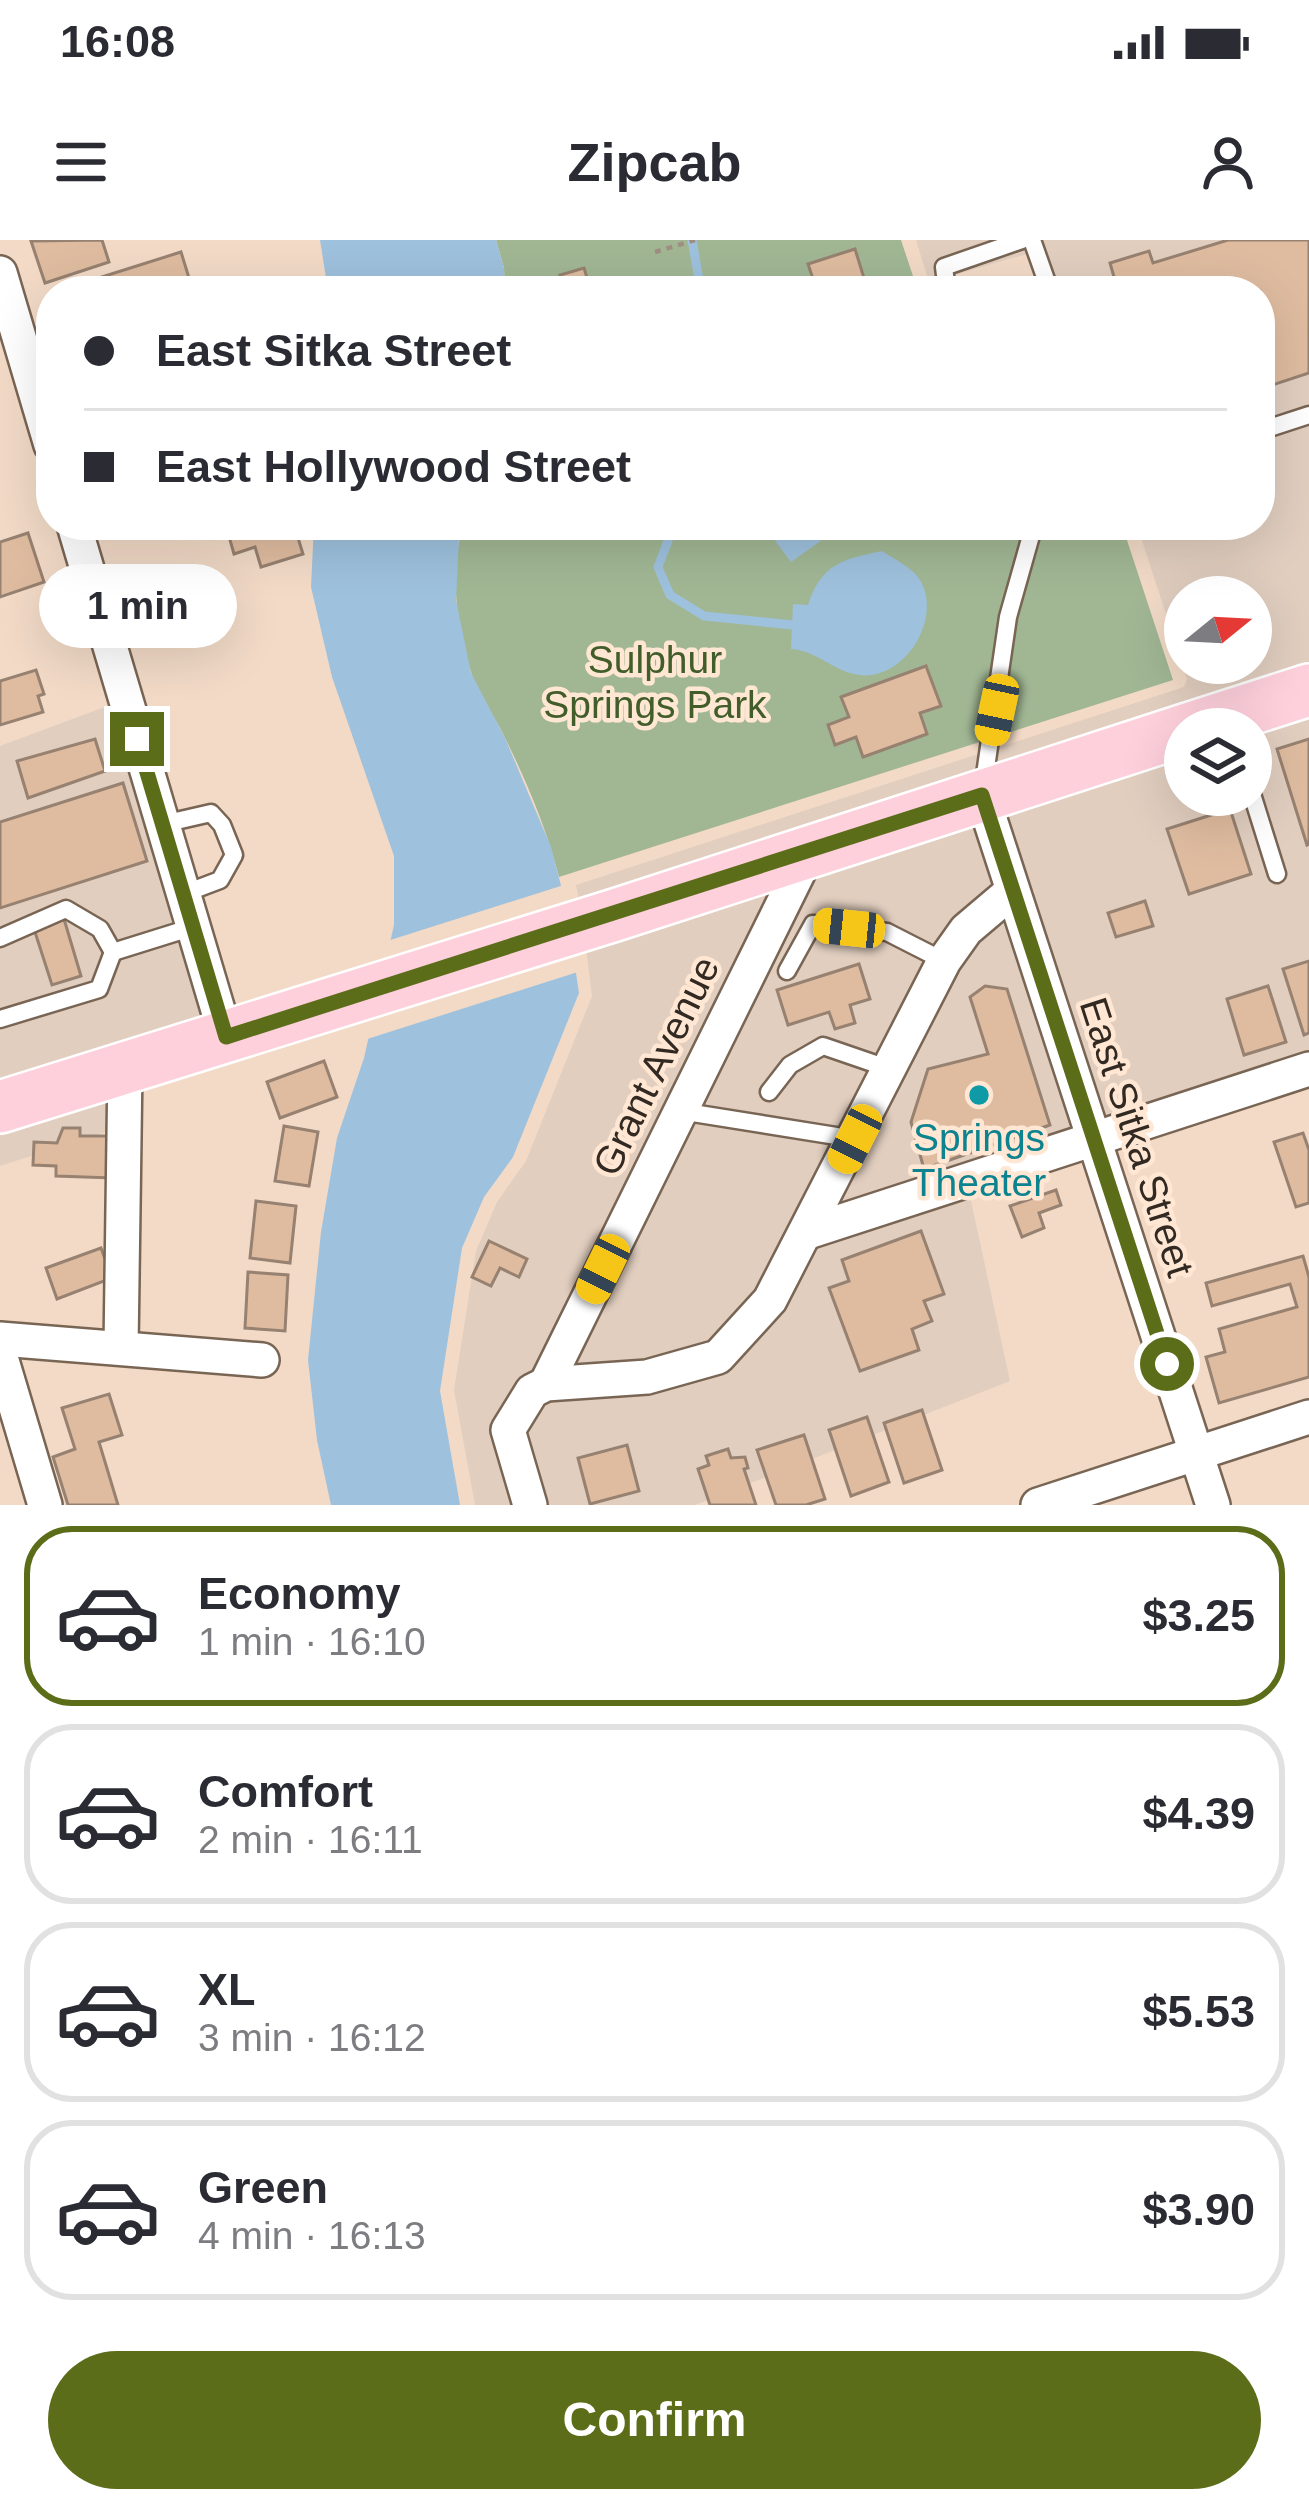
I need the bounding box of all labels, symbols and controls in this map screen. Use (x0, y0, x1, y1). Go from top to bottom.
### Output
text: 16:08 (60, 16, 175, 67)
icon: menu (48, 129, 114, 195)
icon: person (1195, 129, 1261, 195)
text: Zipcab (567, 132, 742, 192)
text: East Sitka Street (156, 325, 511, 376)
text: East Hollywood Street (156, 441, 631, 492)
callout: 1 min (38, 565, 236, 649)
north arrow (1164, 576, 1272, 684)
map controls (1164, 576, 1272, 816)
text: 1 min (87, 584, 189, 627)
park label: Sulphur Springs Park (543, 638, 767, 726)
car (972, 671, 1022, 749)
button: layers (1164, 708, 1272, 816)
route end (110, 712, 164, 766)
car (811, 906, 887, 950)
street label: Grant Avenue (585, 950, 727, 1182)
street label: East Sitka Street (1072, 992, 1202, 1282)
marker: Springs Theater (966, 1082, 992, 1108)
car (823, 1099, 887, 1179)
place label: Springs Theater (912, 1116, 1046, 1204)
car (571, 1229, 635, 1309)
route start (1140, 1337, 1194, 1391)
icon: car (54, 1562, 162, 1670)
text: Economy (198, 1568, 401, 1619)
text: $3.25 (1142, 1590, 1255, 1641)
text: 1 min · 16:10 (198, 1620, 426, 1663)
icon: car (54, 1760, 162, 1868)
text: Comfort (198, 1766, 373, 1817)
text: $4.39 (1142, 1788, 1255, 1839)
text: 2 min · 16:11 (198, 1818, 423, 1861)
icon: car (54, 1958, 162, 2066)
text: XL (198, 1964, 256, 2015)
text: $5.53 (1142, 1986, 1255, 2037)
text: 3 min · 16:12 (198, 2016, 426, 2059)
icon: car (54, 2156, 162, 2264)
text: Green (198, 2162, 328, 2213)
text: $3.90 (1142, 2184, 1255, 2235)
text: 4 min · 16:13 (198, 2214, 426, 2257)
button: Confirm (48, 2351, 1261, 2489)

